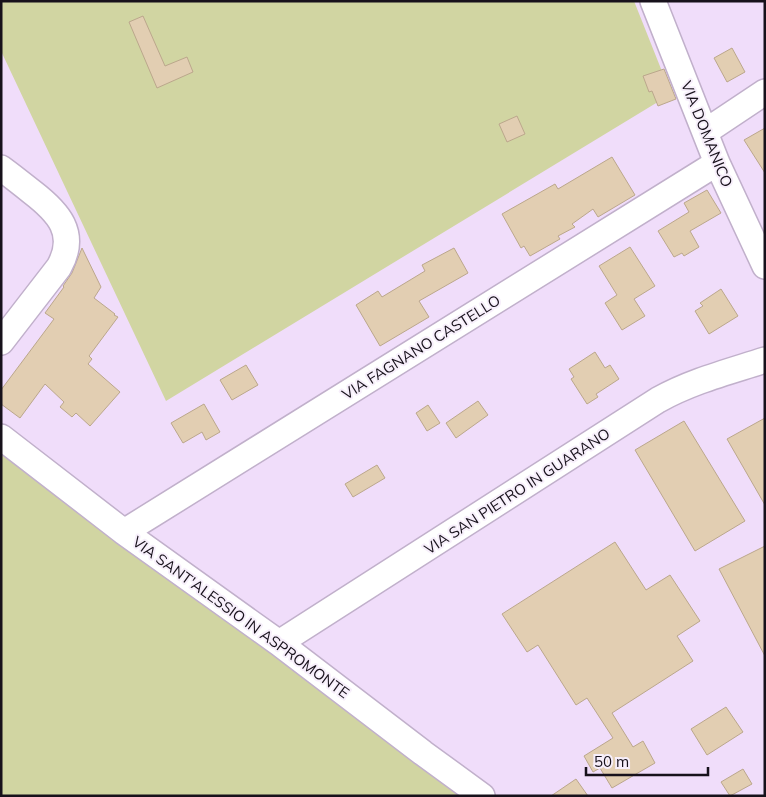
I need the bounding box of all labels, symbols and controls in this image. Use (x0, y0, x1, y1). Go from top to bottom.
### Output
street label: VIA DOMANICO (677, 78, 737, 190)
street label: VIA FAGNANO CASTELLO (338, 290, 504, 404)
street label: VIA SAN PIETRO IN GUARANO (420, 424, 614, 558)
street label: VIA SANT'ALESSIO IN ASPROMONTE (129, 532, 353, 702)
scale bar (586, 744, 708, 776)
text: 50 m (594, 752, 629, 771)

